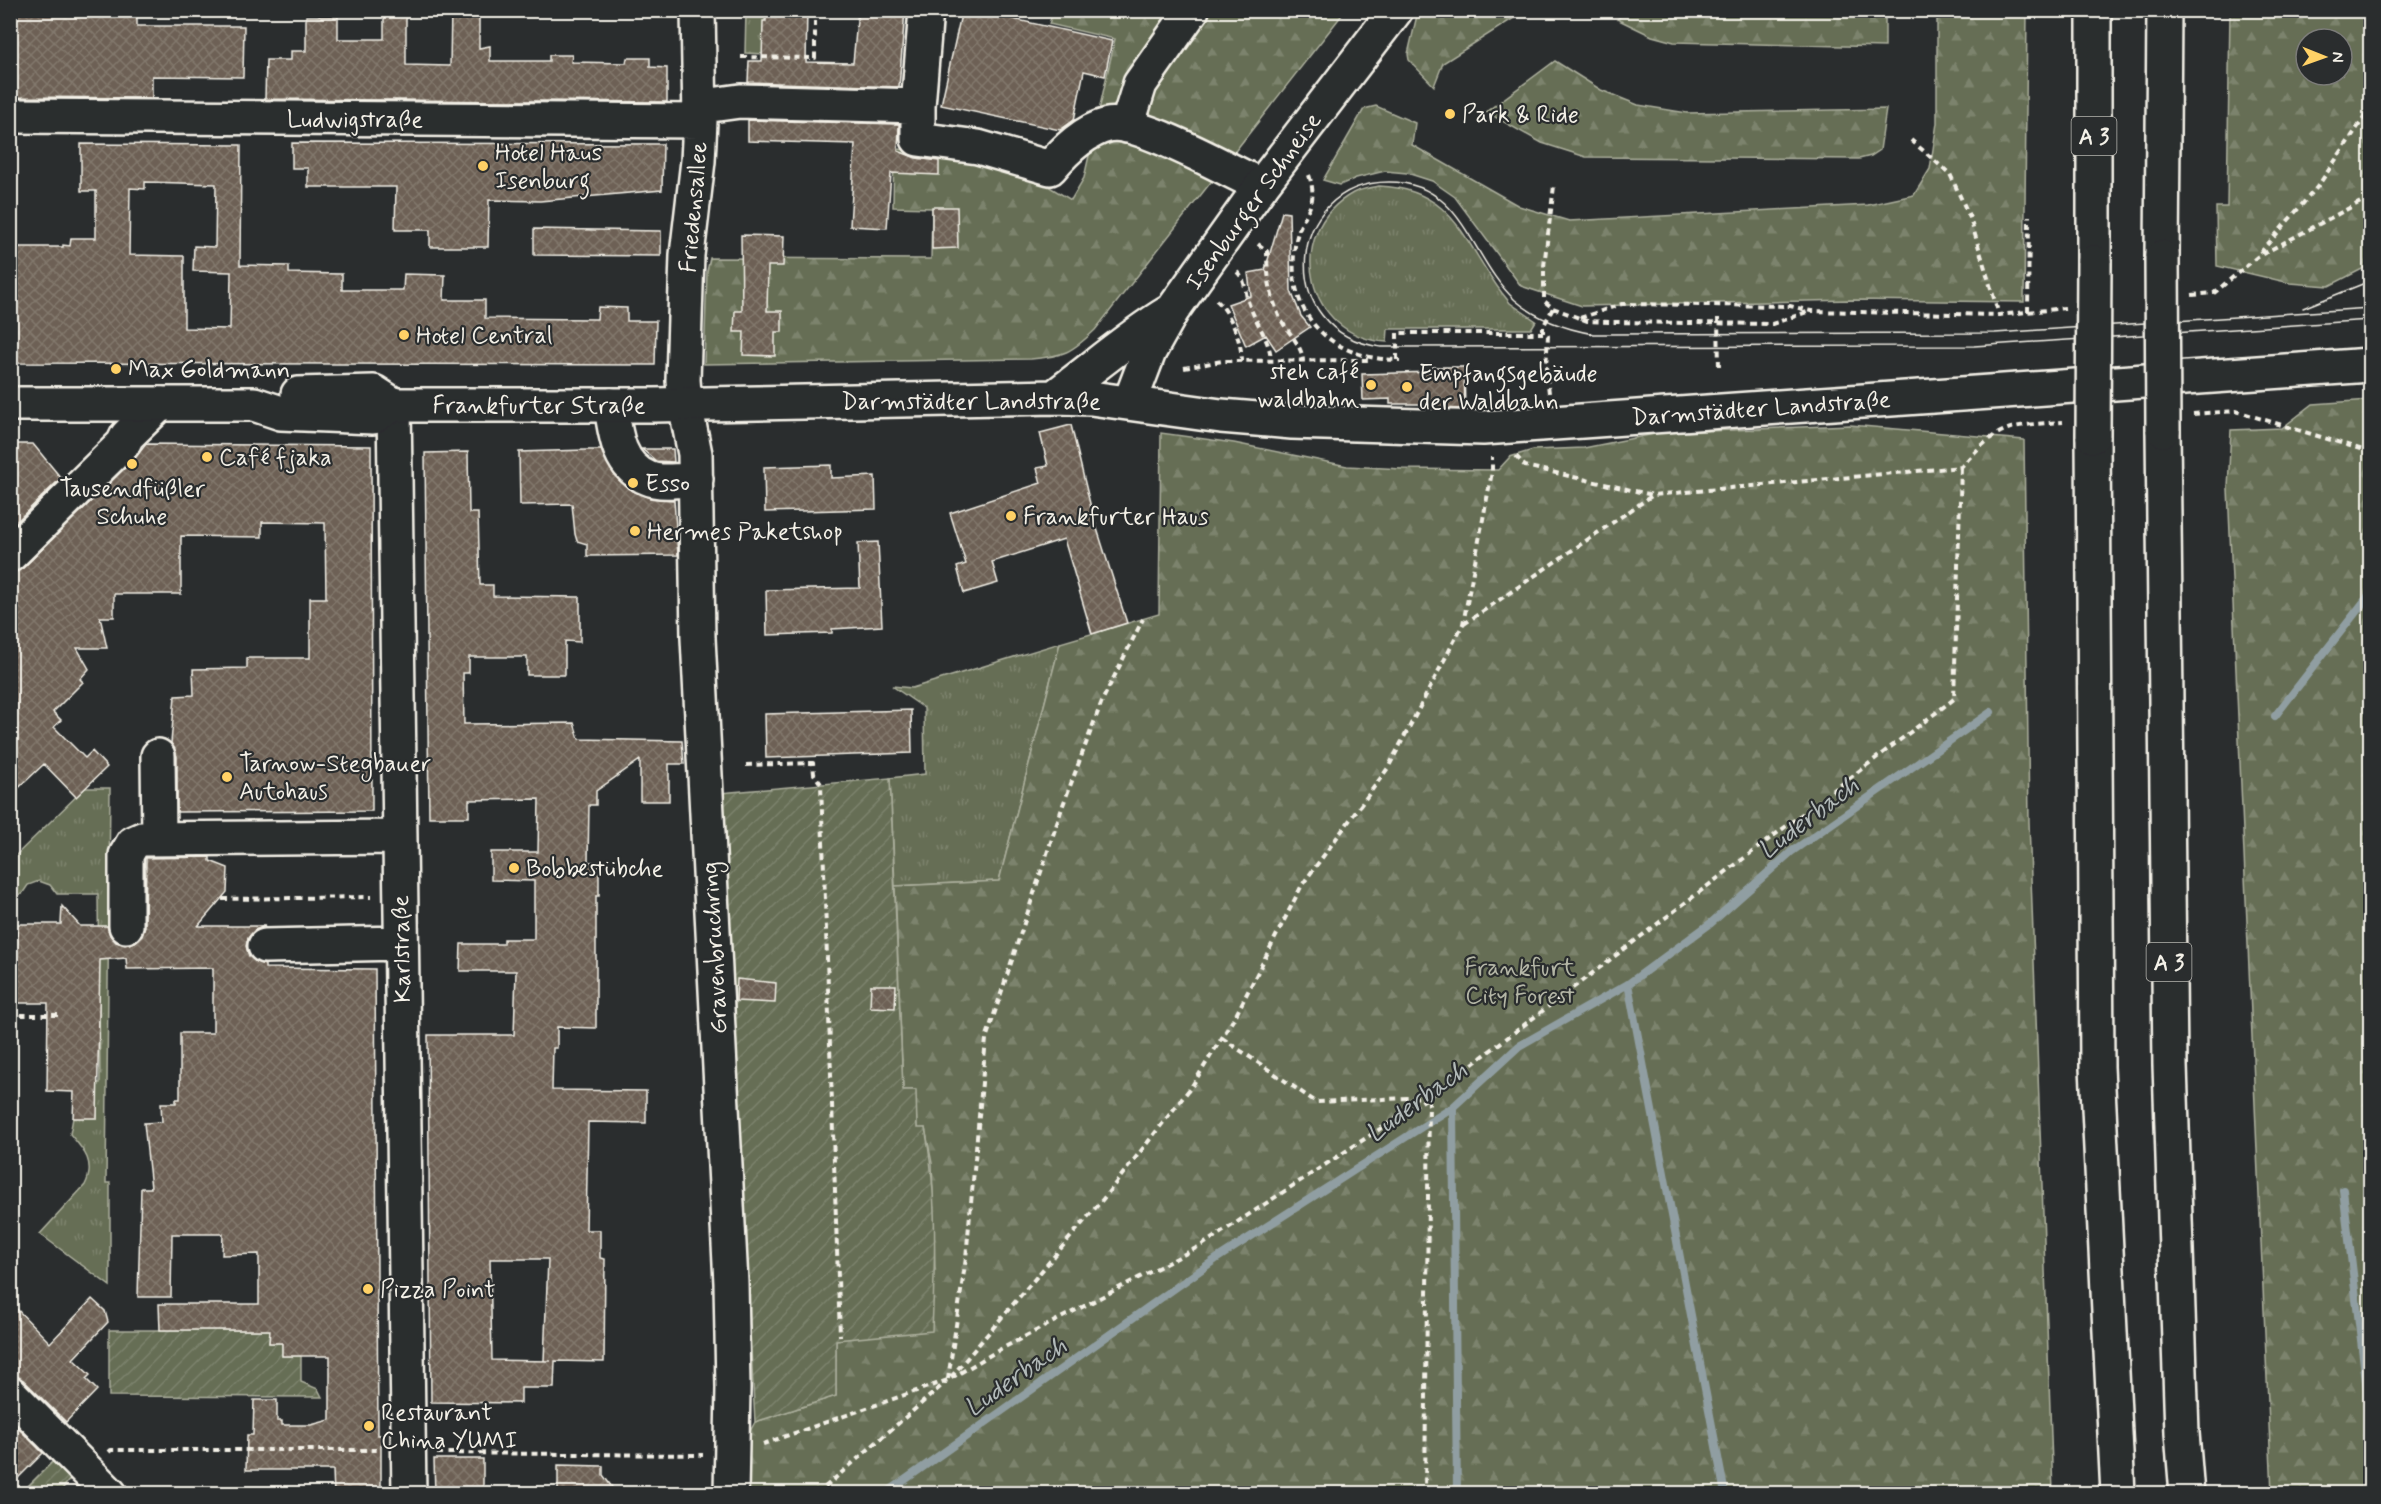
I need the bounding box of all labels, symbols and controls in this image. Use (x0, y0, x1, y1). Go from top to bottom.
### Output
north arrow (2294, 27, 2354, 87)
text: N (2327, 52, 2348, 63)
place label: Park & Ride (1462, 100, 1579, 131)
street label: Ludwigstraße (287, 105, 423, 136)
street label: Isenburger Schneise (1179, 107, 1332, 299)
marker: Park & Ride (1443, 107, 1457, 121)
road number: A 3 (2072, 117, 2116, 155)
place label: Hotel Haus Isenburg (495, 138, 602, 200)
street label: Friedensallee (673, 140, 716, 274)
marker: Hotel Haus Isenburg (476, 159, 490, 173)
place label: Hotel Central (416, 321, 553, 352)
marker: Hotel Central (397, 328, 411, 342)
place label: Max Goldmann (128, 355, 290, 386)
place label: steh café waldbahn (1257, 357, 1359, 416)
place label: Empfangsgebäude der Waldbahn (1419, 359, 1598, 418)
marker: Max Goldmann (109, 362, 123, 376)
marker: steh café waldbahn (1364, 378, 1378, 392)
marker: Empfangsgebäude der Waldbahn (1400, 380, 1414, 394)
street label: Darmstädter Landstraße (1631, 385, 1892, 434)
street label: Darmstädter Landstraße (841, 387, 1101, 418)
street label: Frankfurter Straße (433, 391, 646, 422)
place label: Café fjaka (219, 443, 332, 474)
marker: Café fjaka (200, 450, 214, 464)
marker: Tausendfüßler Schuhe (125, 457, 139, 471)
place label: Esso (645, 469, 690, 500)
place label: Tausendfüßler Schuhe (59, 474, 205, 533)
marker: Esso (626, 476, 640, 490)
place label: Frankfurter Haus (1023, 502, 1209, 533)
marker: Frankfurter Haus (1004, 509, 1018, 523)
place label: Hermes Paketshop (647, 517, 843, 548)
marker: Hermes Paketshop (628, 524, 642, 538)
place label: Tarnow-Stegbauer Autohaus (239, 749, 431, 808)
marker: Tarnow-Stegbauer Autohaus (220, 770, 234, 784)
water label: Luderbach (1752, 770, 1866, 868)
place label: Bobbestübche (526, 854, 663, 885)
marker: Bobbestübche (507, 861, 521, 875)
street label: Gravenbruchring (695, 861, 737, 1035)
street label: Karlstraße (386, 895, 419, 1003)
road number: A 3 (2146, 943, 2192, 981)
park label: Frankfurt City Forest (1465, 953, 1575, 1012)
water label: Luderbach (1360, 1054, 1475, 1151)
place label: Pizza Point (380, 1275, 496, 1306)
marker: Pizza Point (361, 1282, 375, 1296)
water label: Luderbach (958, 1330, 1074, 1425)
place label: Restaurant China YUMI (381, 1398, 518, 1457)
marker: Restaurant China YUMI (362, 1419, 376, 1433)

